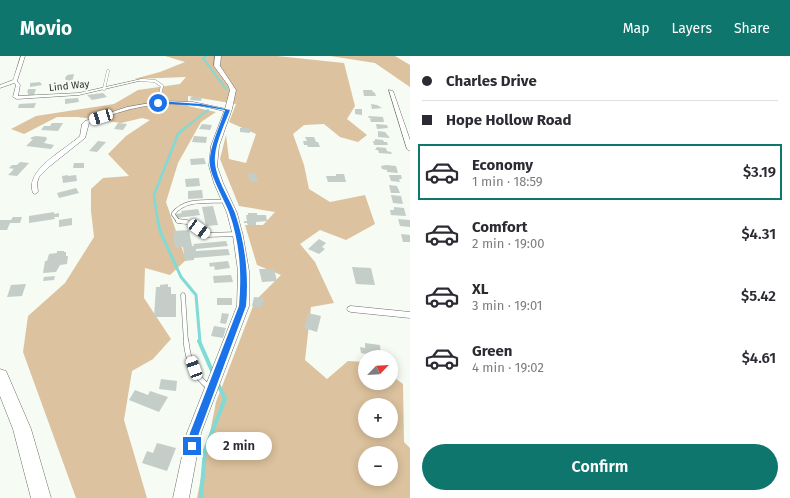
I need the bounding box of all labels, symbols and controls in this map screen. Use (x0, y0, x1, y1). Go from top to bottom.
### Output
text: Movio (20, 17, 72, 40)
text: Map (623, 20, 649, 37)
text: Layers (671, 20, 712, 37)
text: Share (734, 20, 770, 37)
text: Charles Drive (446, 72, 537, 90)
street label: Lind Way (48, 78, 90, 94)
route start (149, 94, 167, 112)
car (88, 108, 114, 126)
text: Hope Hollow Road (446, 111, 572, 129)
icon: car (424, 154, 460, 190)
text: Economy (472, 156, 533, 174)
text: $3.19 (743, 163, 776, 181)
text: 1 min · 18:59 (472, 174, 543, 189)
icon: car (424, 216, 460, 252)
car (186, 217, 212, 241)
text: Comfort (472, 218, 528, 236)
text: $4.31 (741, 225, 776, 243)
text: 2 min · 19:00 (472, 236, 544, 251)
icon: car (424, 278, 460, 314)
text: XL (472, 280, 488, 298)
text: $5.42 (741, 287, 776, 305)
text: 3 min · 19:01 (472, 298, 543, 313)
icon: car (424, 340, 460, 376)
text: Green (472, 342, 512, 360)
text: $4.61 (742, 349, 776, 367)
north arrow (358, 350, 398, 390)
map controls (358, 350, 398, 486)
car (184, 355, 204, 381)
text: 4 min · 19:02 (472, 360, 544, 375)
button: + (358, 398, 398, 438)
callout: 2 min (206, 432, 272, 460)
route end (183, 437, 201, 455)
text: 2 min (223, 438, 255, 453)
button: Confirm (422, 444, 778, 490)
button: − (358, 446, 398, 486)

